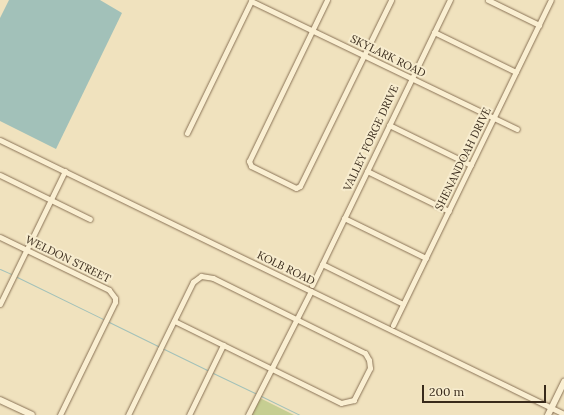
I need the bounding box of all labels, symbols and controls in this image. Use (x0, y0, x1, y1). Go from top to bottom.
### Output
street label: SKYLARK ROAD (348, 32, 428, 80)
street label: VALLEY FORGE DRIVE (341, 83, 401, 193)
street label: SHENANDOAH DRIVE (432, 105, 494, 213)
street label: WELDON STREET (23, 233, 113, 285)
street label: KOLB ROAD (255, 248, 317, 288)
scale bar (424, 377, 548, 403)
text: 200 m (429, 384, 464, 399)

